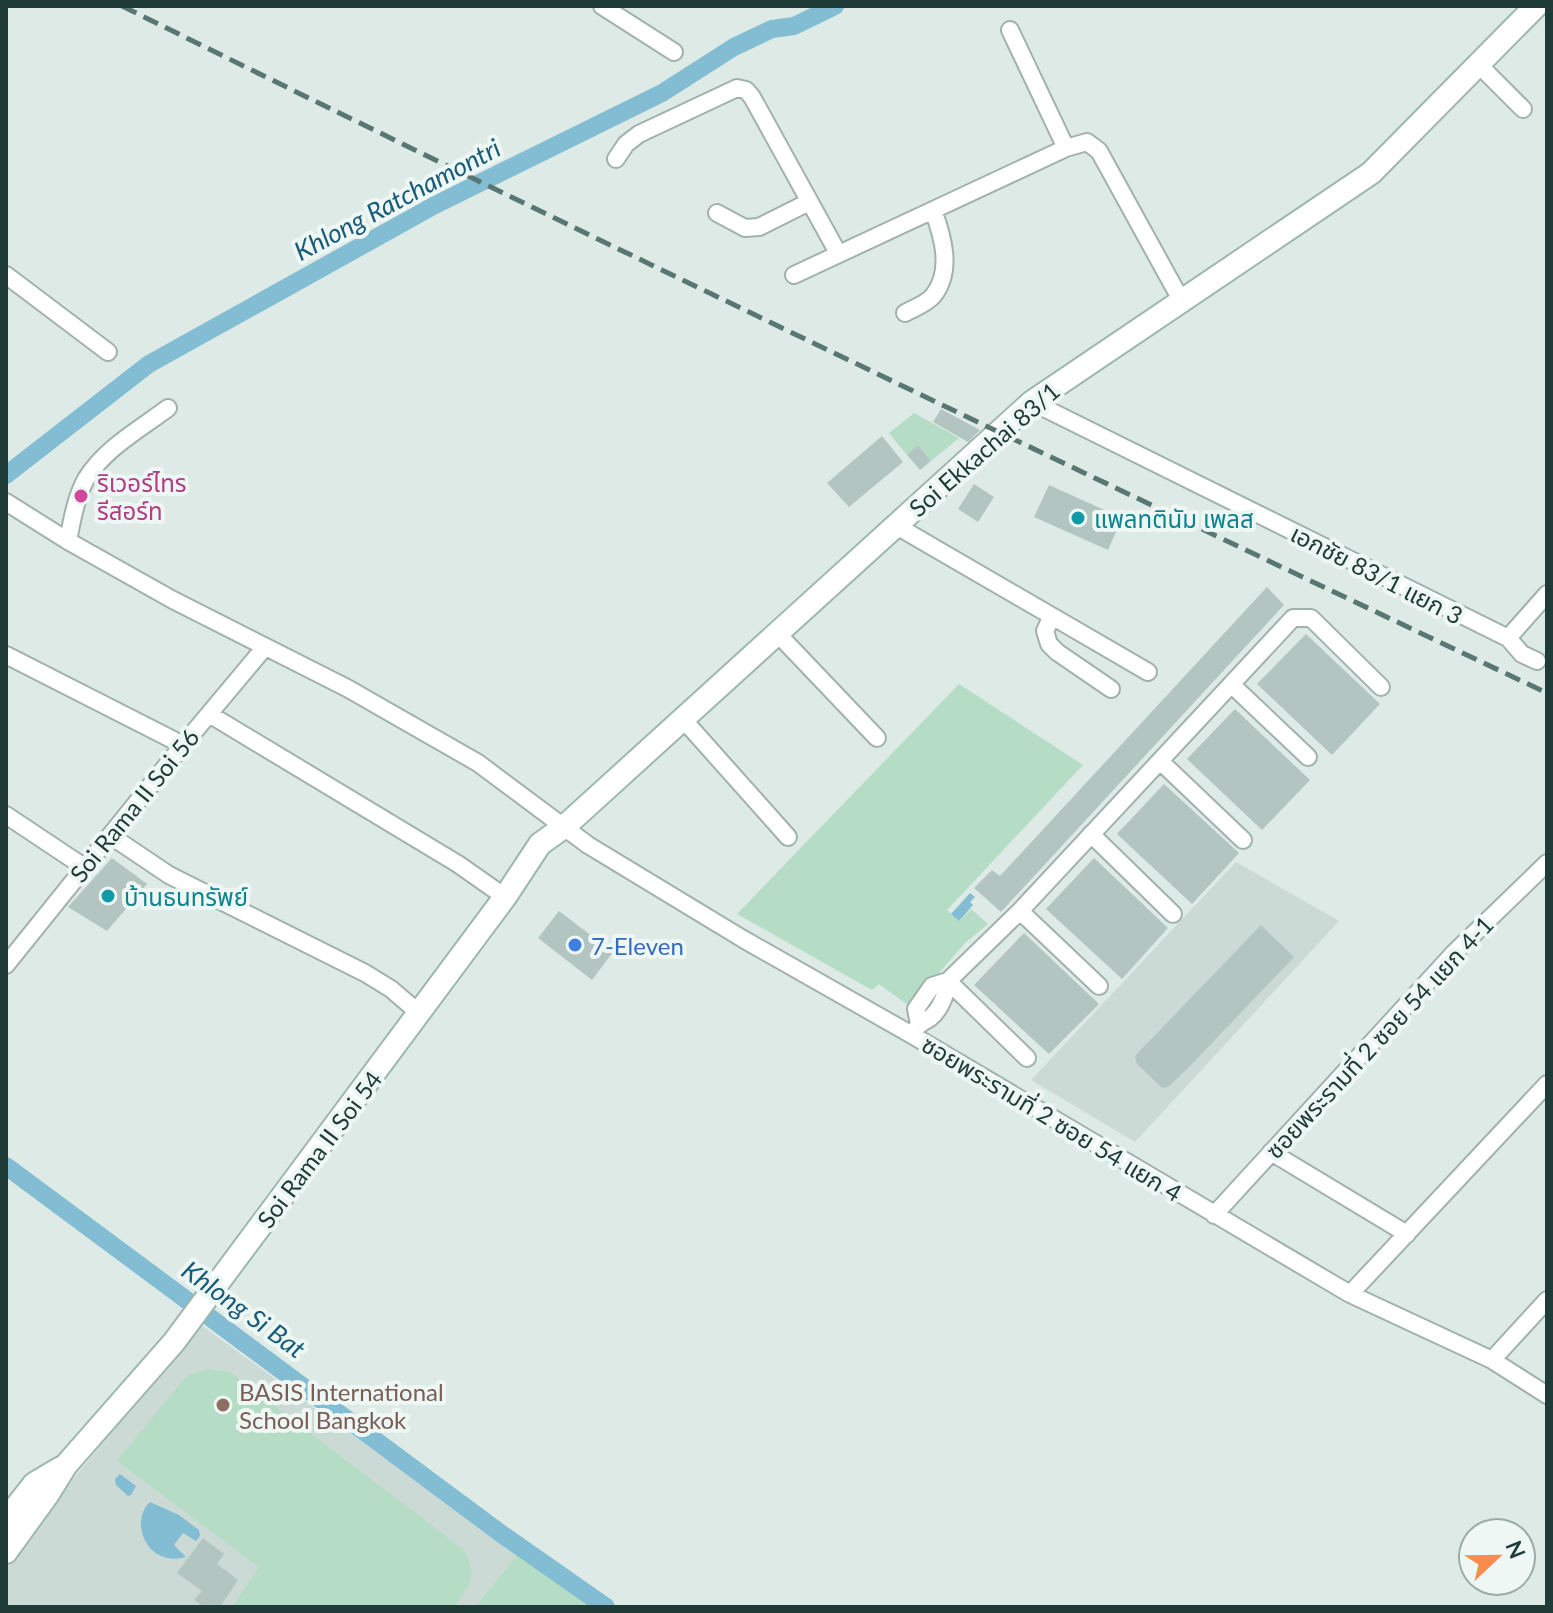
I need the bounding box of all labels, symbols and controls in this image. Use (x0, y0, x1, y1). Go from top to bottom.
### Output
water label: Khlong Ratchamontri (288, 131, 506, 267)
street label: Soi Ekkachai 83/1 (903, 376, 1065, 522)
place label: ริเวอร์ไทร รีสอร์ท (97, 468, 186, 525)
marker: ริเวอร์ไทร รีสอร์ท (72, 487, 90, 505)
place label: แพลทตินัม เพลส (1094, 504, 1254, 533)
marker: แพลทตินัม เพลส (1069, 509, 1087, 527)
street label: เอกชัย 83/1 แยก 3 (1286, 518, 1468, 630)
street label: Soi Rama II Soi 56 (63, 722, 205, 888)
place label: บ้านธนทรัพย์ (124, 882, 248, 911)
marker: บ้านธนทรัพย์ (99, 887, 117, 905)
street label: ซอยพระรามที่ 2 ซอย 54 แยก 4-1 (1258, 909, 1499, 1164)
place label: 7-Eleven (591, 931, 684, 960)
marker: 7-Eleven (566, 936, 584, 954)
street label: ซอยพระรามที่ 2 ซอย 54 แยก 4 (917, 1028, 1188, 1207)
street label: Soi Rama II Soi 54 (251, 1065, 387, 1233)
water label: Khlong Si Bat (176, 1254, 312, 1364)
place label: BASIS International School Bangkok (239, 1377, 444, 1434)
marker: BASIS International School Bangkok (214, 1396, 232, 1414)
north arrow (1457, 1517, 1537, 1597)
text: N (1500, 1536, 1532, 1562)

